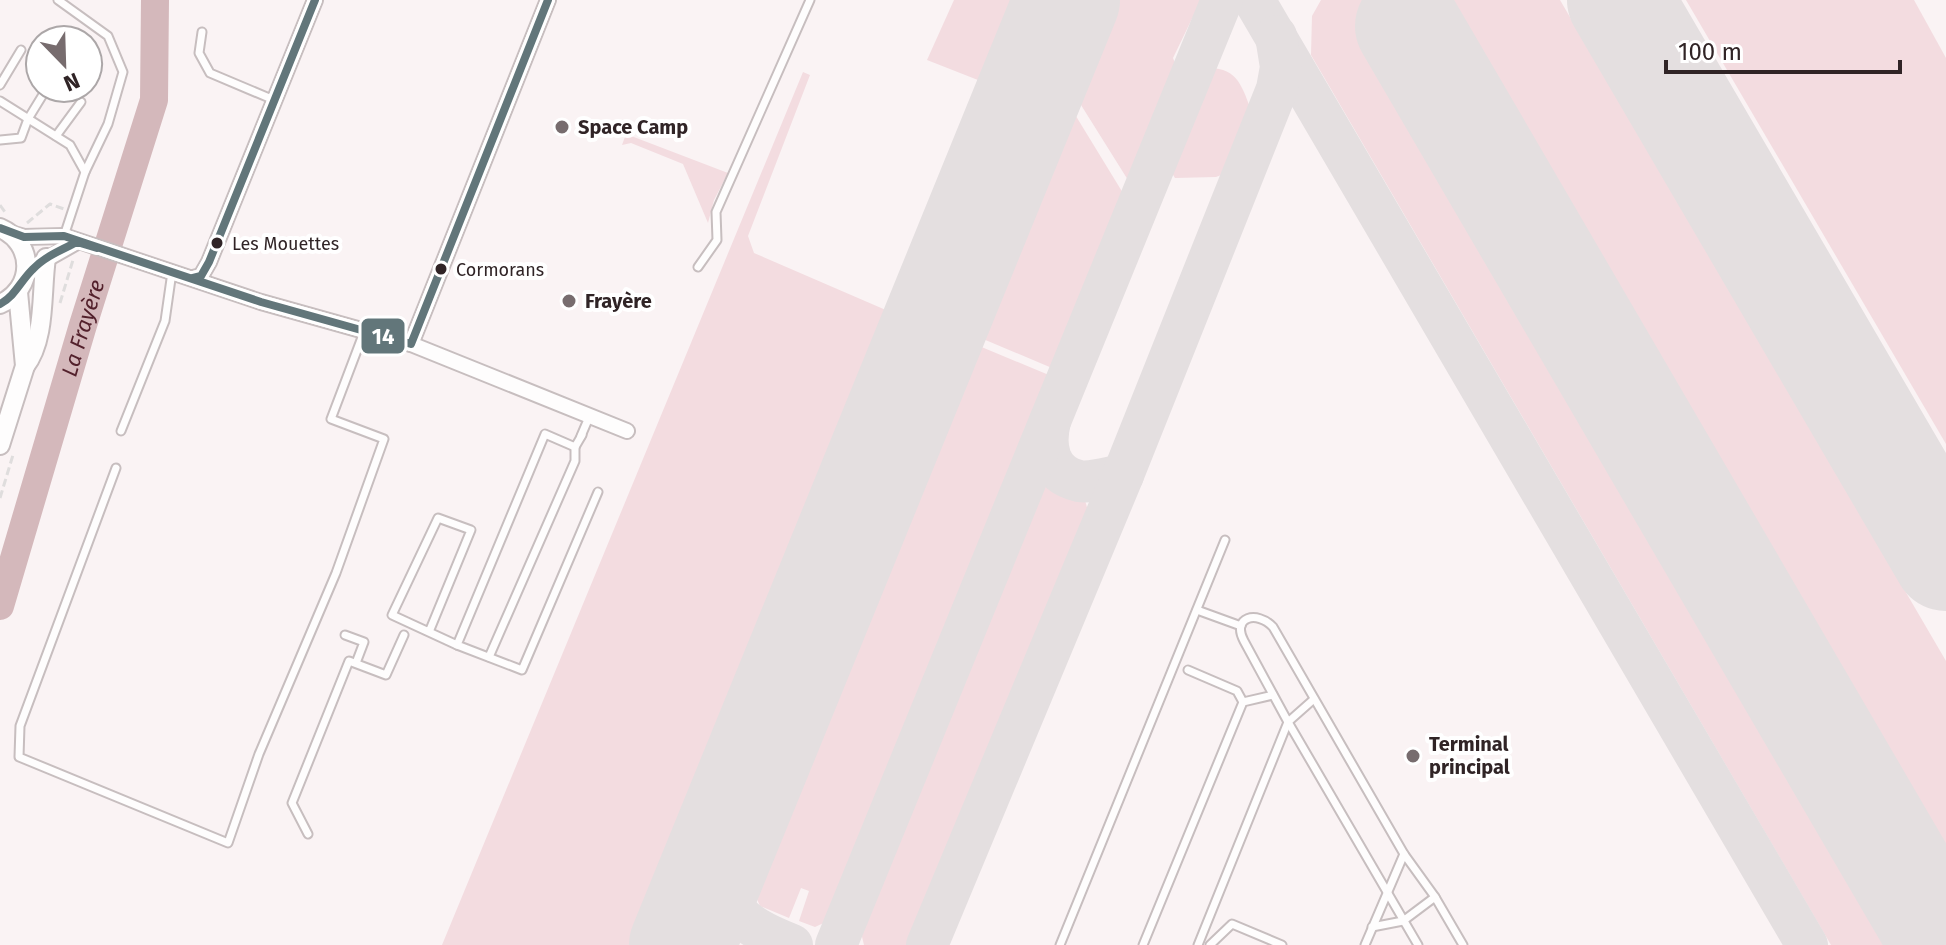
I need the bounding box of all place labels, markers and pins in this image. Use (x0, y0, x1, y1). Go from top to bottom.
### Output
place label: Space Camp (578, 115, 688, 139)
marker: Space Camp (553, 118, 571, 136)
place label: Les Mouettes (232, 233, 339, 255)
marker: Les Mouettes (209, 235, 225, 251)
place label: Cormorans (456, 259, 544, 281)
marker: Cormorans (433, 261, 449, 277)
place label: Frayère (585, 289, 652, 313)
marker: Frayère (560, 292, 578, 310)
place label: Terminal principal (1429, 732, 1510, 779)
marker: Terminal principal (1404, 747, 1422, 765)

